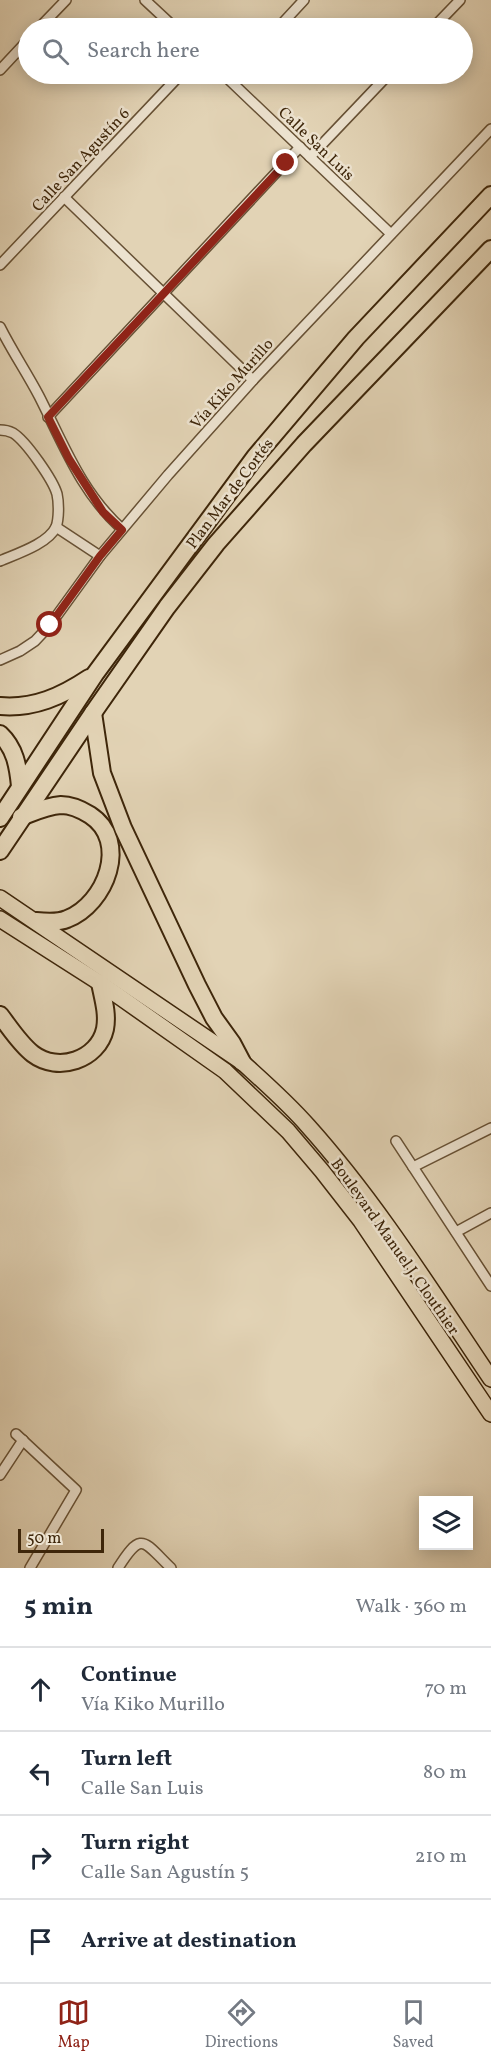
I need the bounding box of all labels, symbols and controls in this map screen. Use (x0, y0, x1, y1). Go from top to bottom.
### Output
search box (18, 18, 473, 84)
icon: search (39, 35, 72, 68)
text: Search here (87, 36, 200, 67)
street label: Calle San Luis (273, 102, 359, 186)
street label: Calle San Agustín 6 (27, 104, 136, 217)
route end (272, 149, 298, 175)
street label: Vía Kiko Murillo (186, 334, 279, 434)
street label: Plan Mar de Cortés (182, 434, 279, 554)
route start (36, 611, 62, 637)
street label: Boulevard Manuel J. Clouthier (325, 1154, 464, 1340)
map controls (419, 1496, 473, 1550)
button: layers (419, 1496, 473, 1550)
scale bar (18, 1526, 104, 1554)
text: 50 m (27, 1528, 61, 1550)
text: 5 min (24, 1589, 93, 1625)
text: Walk · 360 m (355, 1593, 467, 1621)
text: Continue (81, 1660, 177, 1691)
icon: ahead (24, 1673, 57, 1706)
text: 70 m (424, 1675, 467, 1703)
text: Vía Kiko Murillo (81, 1691, 225, 1719)
text: Turn left (81, 1744, 172, 1775)
icon: left (24, 1757, 57, 1790)
text: 80 m (423, 1759, 467, 1787)
text: Calle San Luis (81, 1775, 203, 1803)
text: Turn right (81, 1828, 189, 1859)
icon: right (24, 1841, 57, 1874)
text: 210 m (415, 1843, 467, 1871)
text: Calle San Agustín 5 (81, 1859, 249, 1887)
icon: arrive (24, 1925, 57, 1958)
text: Arrive at destination (81, 1926, 297, 1957)
tab: Map (57, 1996, 90, 2054)
tab: Directions (205, 1996, 278, 2054)
tab: Saved (393, 1996, 434, 2054)

